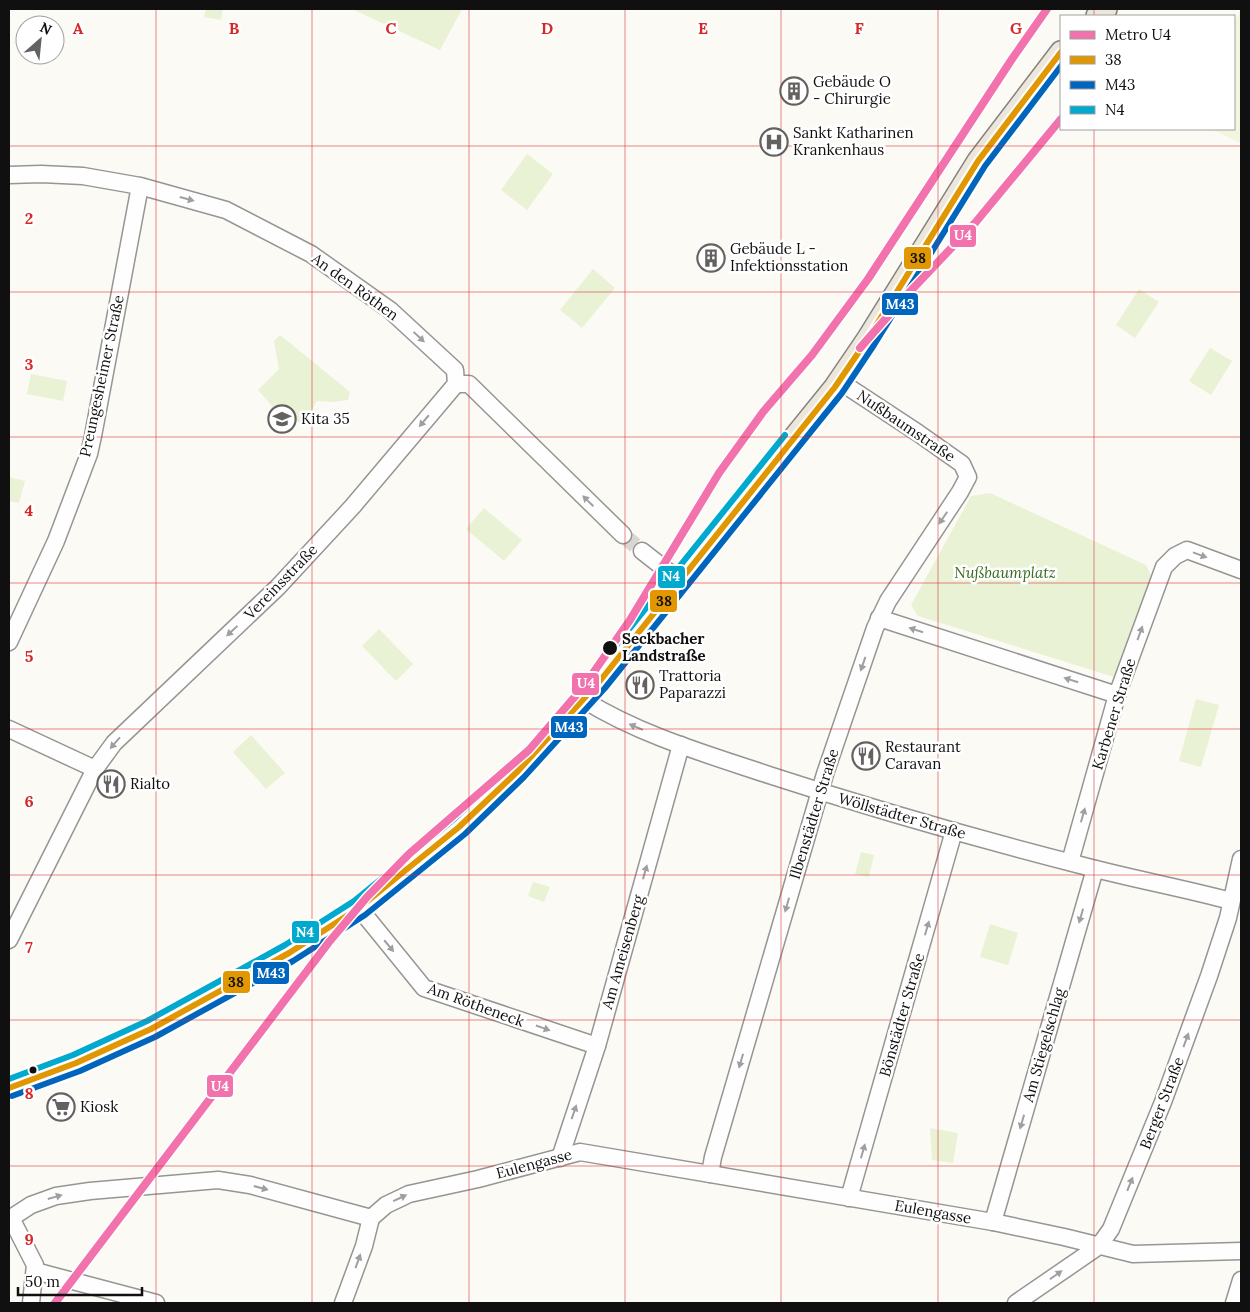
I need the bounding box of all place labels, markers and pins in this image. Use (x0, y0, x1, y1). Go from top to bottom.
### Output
place label: Gebäude O - Chirurgie (813, 72, 891, 108)
building icon: Gebäude O - Chirurgie (779, 76, 809, 106)
place label: Sankt Katharinen Krankenhaus (793, 123, 914, 159)
hospital icon: Sankt Katharinen Krankenhaus (759, 127, 789, 157)
place label: Gebäude L - Infektionsstation (730, 239, 848, 275)
building icon: Gebäude L - Infektionsstation (696, 243, 726, 273)
school or university icon: Kita 35 (267, 404, 297, 434)
place label: Kita 35 (301, 409, 350, 428)
place label: Seckbacher Landstraße (622, 629, 706, 665)
marker: Seckbacher Landstraße (601, 639, 619, 657)
place label: Trattoria Paparazzi (659, 666, 726, 702)
restaurant icon: Trattoria Paparazzi (625, 670, 655, 700)
place label: Restaurant Caravan (885, 737, 961, 773)
restaurant icon: Restaurant Caravan (851, 741, 881, 771)
restaurant icon: Rialto (96, 769, 126, 799)
place label: Rialto (130, 774, 170, 793)
unlabelled marker (28, 1065, 38, 1075)
supermarket icon: Kiosk (46, 1092, 76, 1122)
place label: Kiosk (80, 1097, 118, 1116)

